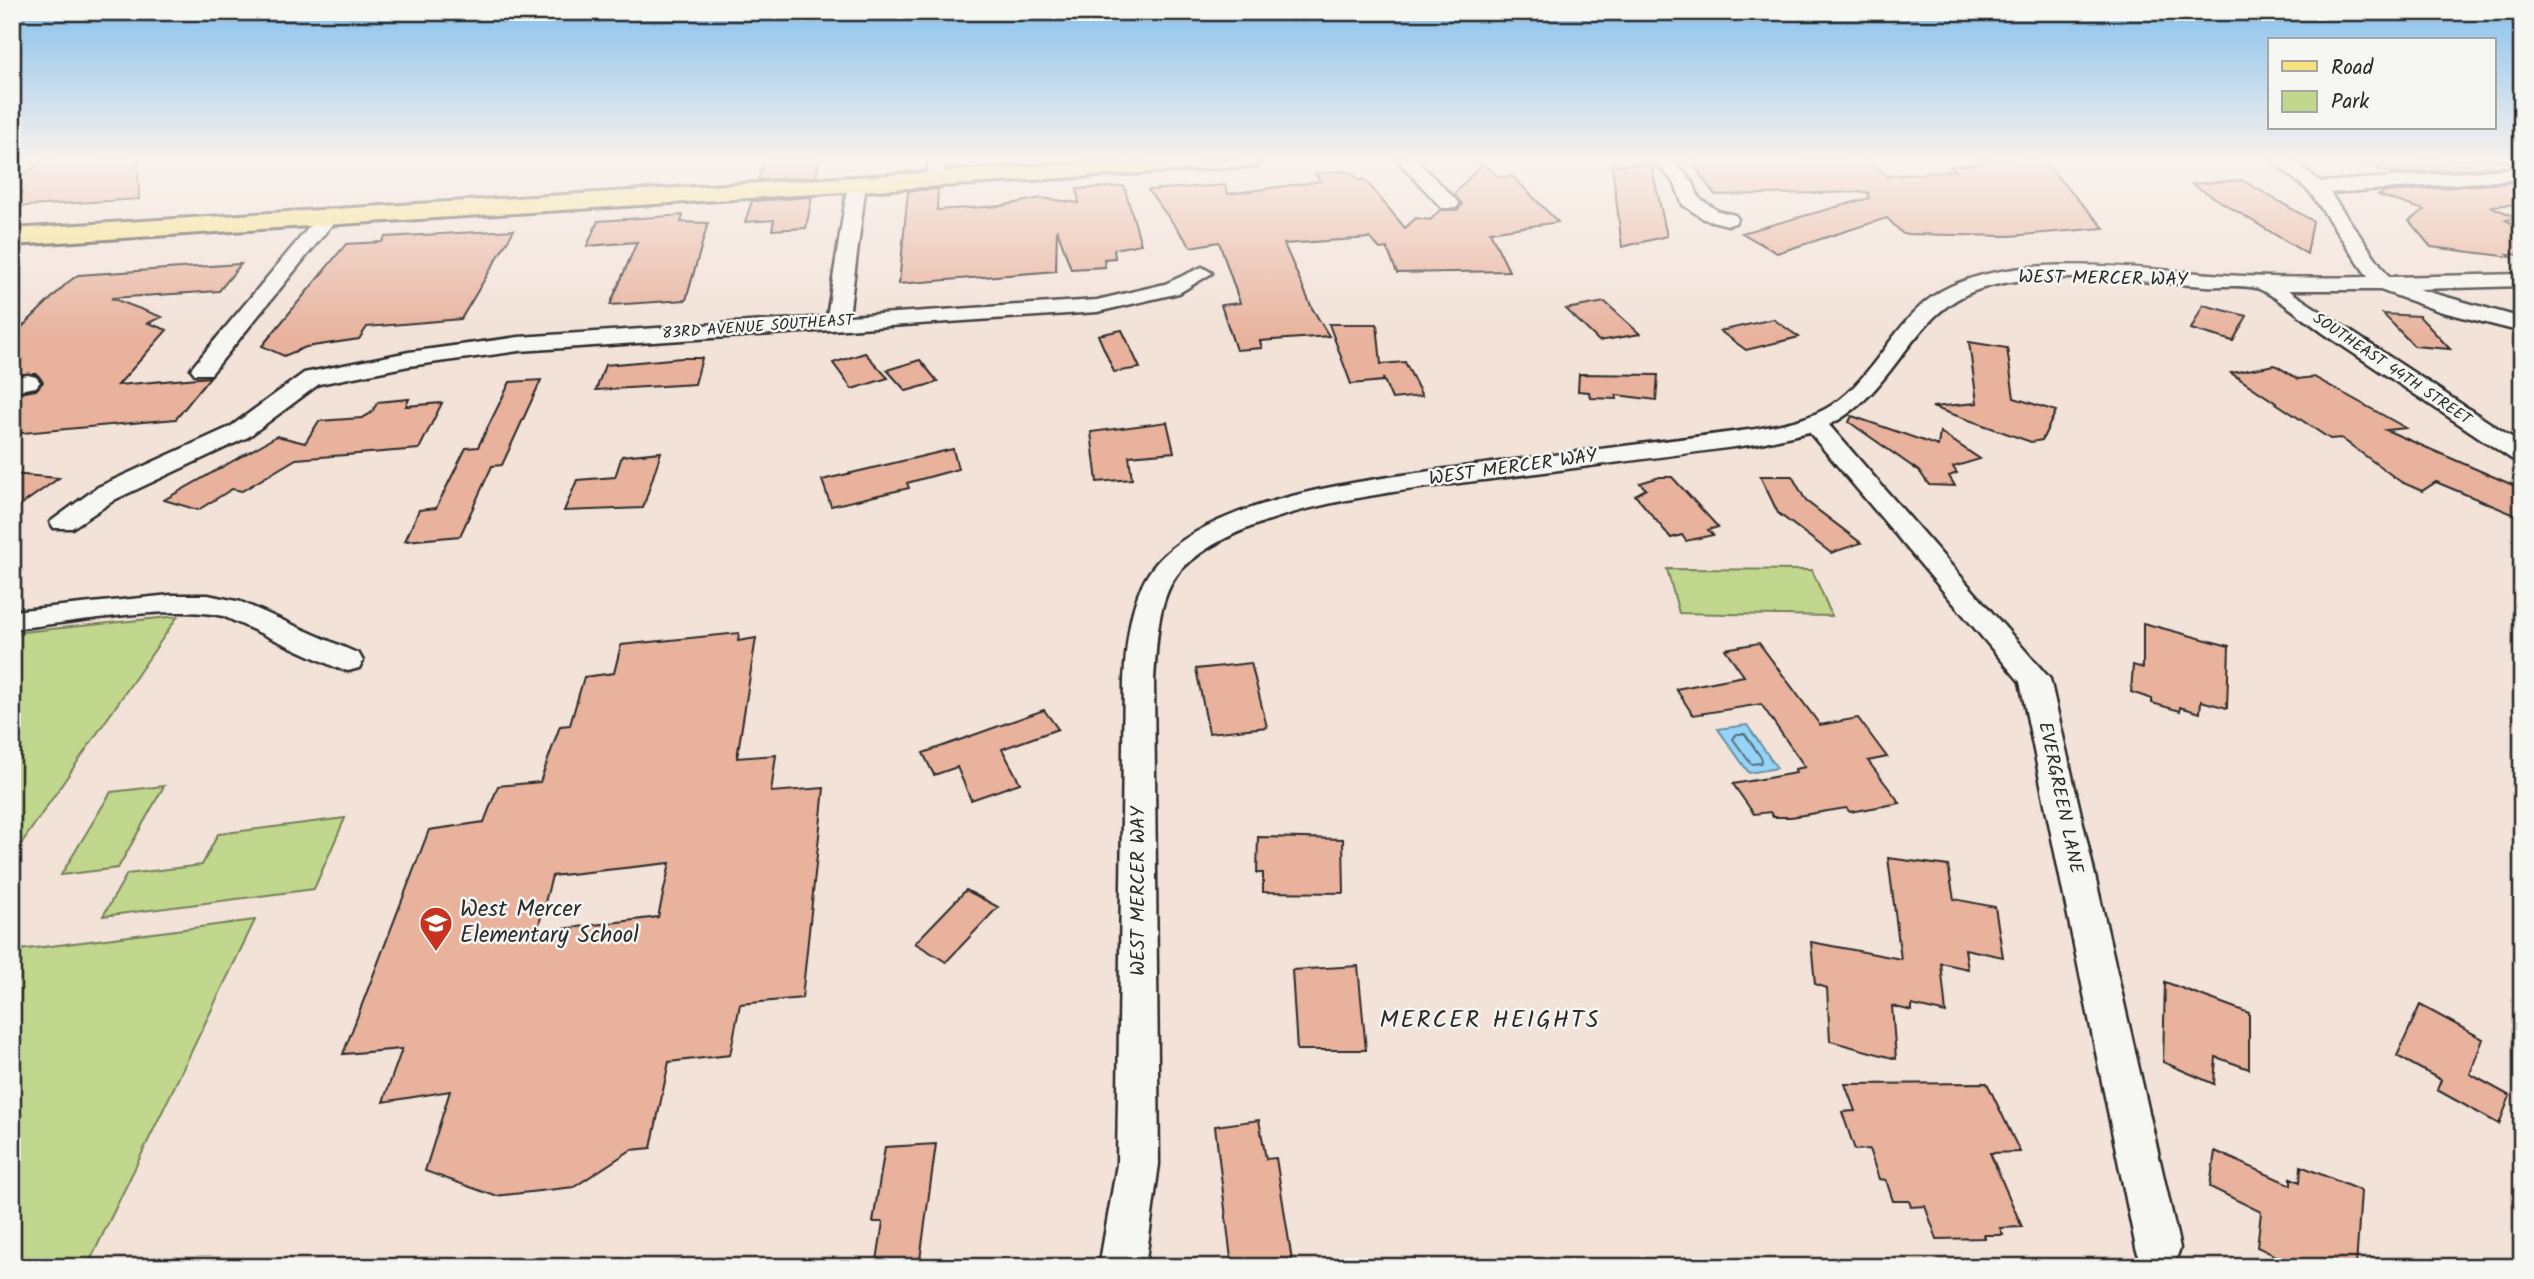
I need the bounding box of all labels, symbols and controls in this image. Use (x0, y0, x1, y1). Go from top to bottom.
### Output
legend (2268, 38, 2496, 130)
text: Road (2331, 52, 2374, 85)
text: Park (2331, 86, 2369, 119)
street label: WEST MERCER WAY (2018, 263, 2189, 295)
street label: SOUTHEAST 44TH STREET (2308, 306, 2478, 432)
street label: 83RD AVENUE SOUTHEAST (661, 308, 856, 346)
street label: WEST MERCER WAY (1427, 441, 1600, 495)
street label: EVERGREEN LANE (2029, 719, 2091, 878)
street label: WEST MERCER WAY (1124, 805, 1154, 976)
place label: West Mercer Elementary School (460, 892, 639, 954)
school or university icon: West Mercer Elementary School (417, 904, 455, 953)
district label: MERCER HEIGHTS (1380, 1001, 1600, 1040)

